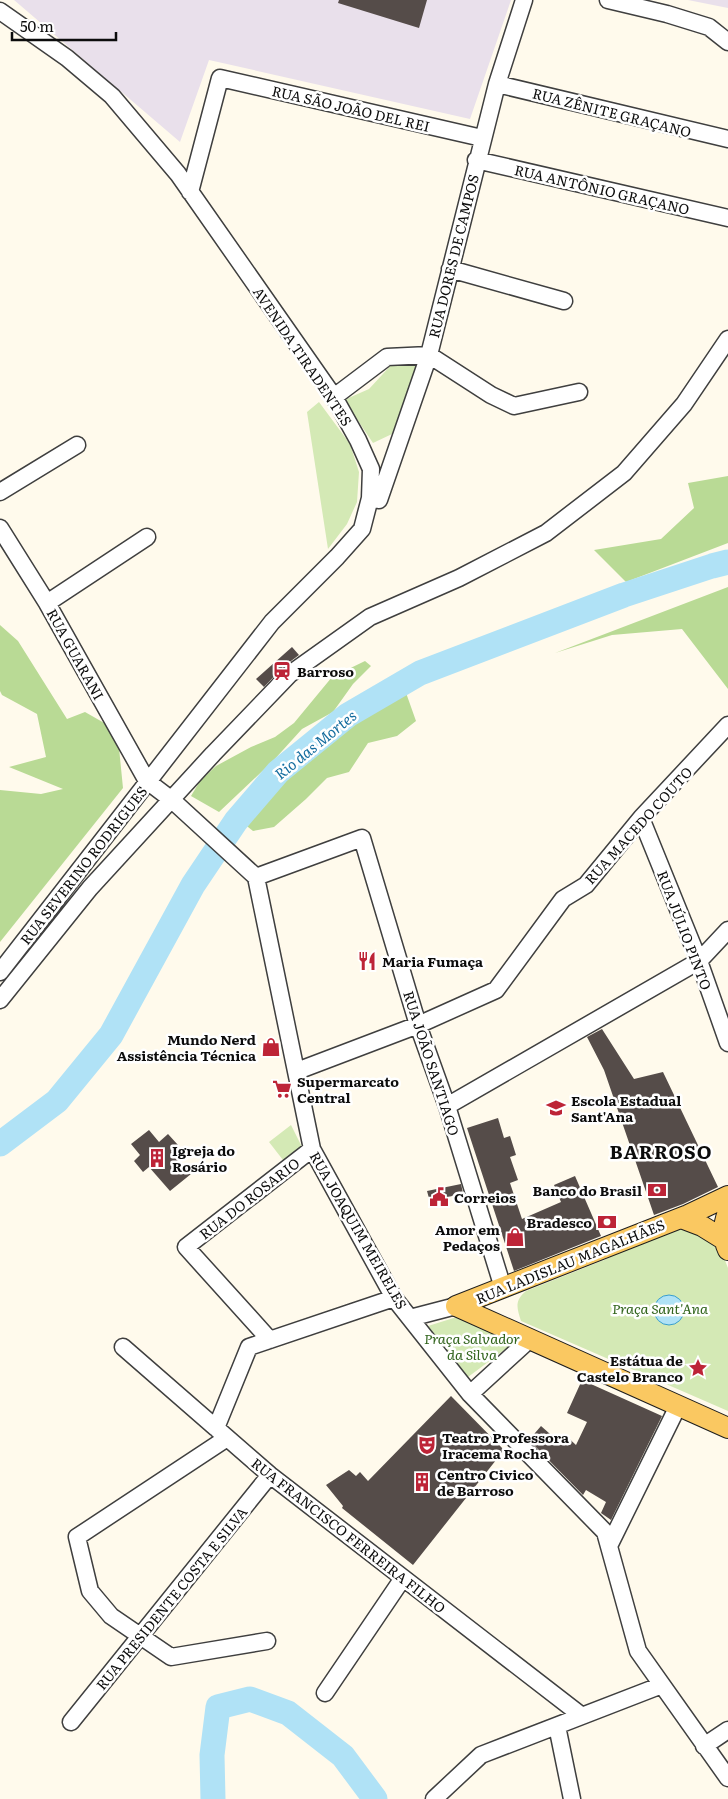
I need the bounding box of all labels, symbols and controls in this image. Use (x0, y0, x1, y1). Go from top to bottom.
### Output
scale bar (12, 10, 116, 42)
text: 50 m (20, 14, 54, 37)
street label: RUA SÃO JOÃO DEL REI (270, 80, 432, 136)
street label: RUA ZÊNITE GRAÇANO (531, 83, 693, 141)
street label: RUA ANTÔNIO GRAÇANO (513, 159, 691, 219)
street label: RUA DORES DE CAMPOS (423, 172, 483, 340)
street label: AVENIDA TIRADENTES (249, 282, 357, 430)
street label: RUA GUARANI (43, 605, 109, 703)
station icon: Barroso (271, 660, 293, 682)
place label: Barroso (297, 661, 354, 681)
water label: Rio das Mortes (269, 704, 361, 784)
street label: RUA MACEDO COUTO (580, 762, 696, 888)
street label: RUA SEVERINO RODRIGUES (15, 782, 151, 948)
street label: RUA JÚLIO PINTO (653, 867, 717, 993)
restaurant icon: Maria Fumaça (356, 950, 378, 972)
place label: Maria Fumaça (382, 951, 484, 971)
street label: RUA JOÃO SANTIAGO (399, 988, 465, 1138)
place label: Mundo Nerd Assistência Técnica (117, 1029, 257, 1065)
shop icon: Mundo Nerd Assistência Técnica (260, 1036, 282, 1058)
place label: Supermarcato Central (297, 1071, 399, 1107)
supermarket icon: Supermarcato Central (271, 1078, 293, 1100)
place label: Escola Estadual Sant'Ana (571, 1090, 681, 1126)
school or university icon: Escola Estadual Sant'Ana (545, 1097, 567, 1119)
district label: BARROSO (609, 1137, 713, 1165)
place label: Igreja do Rosário (172, 1140, 235, 1176)
building icon: Igreja do Rosário (146, 1147, 168, 1169)
street label: RUA JOAQUIM MEIRELES (306, 1148, 412, 1312)
street label: RUA DO ROSARIO (195, 1153, 303, 1243)
bank icon: Banco do Brasil (646, 1179, 668, 1201)
place label: Banco do Brasil (533, 1180, 642, 1200)
public building icon: Correios (428, 1186, 450, 1208)
place label: Correios (454, 1187, 516, 1207)
bank icon: Bradesco (596, 1211, 618, 1233)
place label: Bradesco (527, 1212, 592, 1232)
street label: RUA LADISLAU MAGALHÃES (472, 1214, 668, 1308)
place label: Amor em Pedaços (435, 1219, 500, 1255)
shop icon: Amor em Pedaços (504, 1226, 526, 1248)
park label: Praça Sant'Ana (612, 1298, 708, 1318)
park label: Praça Salvador da Silva (424, 1328, 521, 1364)
place label: Estátua de Castelo Branco (577, 1350, 683, 1386)
place icon: Estátua de Castelo Branco (687, 1357, 709, 1379)
place label: Teatro Professora Iracema Rocha (442, 1427, 570, 1463)
theatre icon: Teatro Professora Iracema Rocha (416, 1434, 438, 1456)
street label: RUA FRANCISCO FERREIRA FILHO (248, 1453, 450, 1617)
place label: Centro Civico de Barroso (437, 1464, 534, 1500)
building icon: Centro Civico de Barroso (411, 1471, 433, 1493)
street label: RUA PRESIDENTE COSTA E SILVA (91, 1502, 252, 1694)

